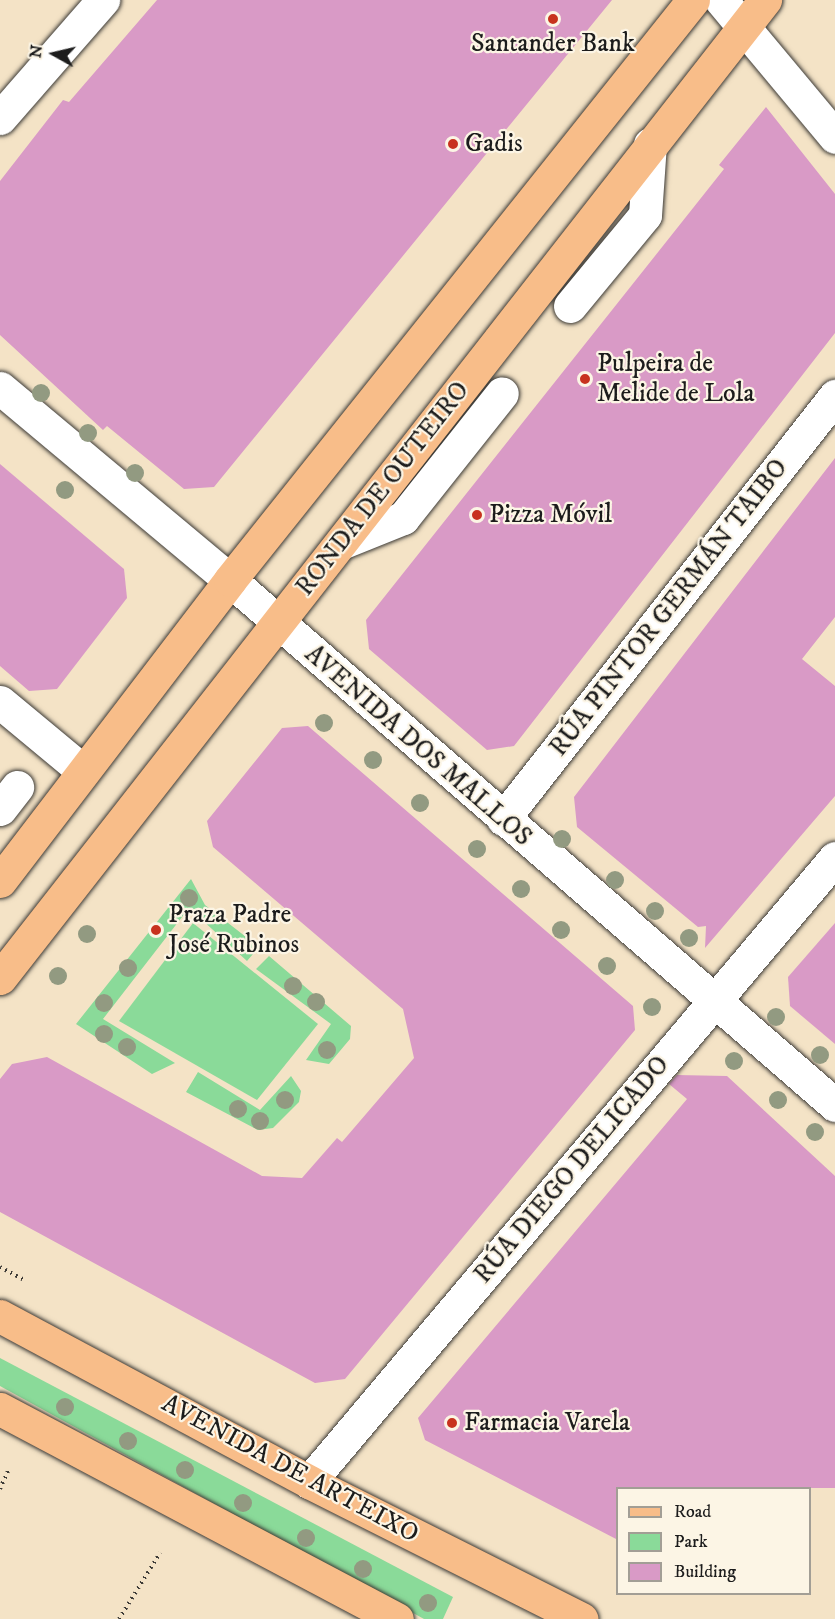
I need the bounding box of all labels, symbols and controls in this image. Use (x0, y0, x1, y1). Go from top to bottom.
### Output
marker: Santander Bank (546, 12, 560, 26)
north arrow (24, 24, 84, 84)
place label: Santander Bank (471, 28, 635, 60)
text: N (25, 44, 47, 59)
place label: Gadis (465, 128, 523, 160)
marker: Gadis (446, 137, 460, 151)
place label: Pulpeira de Melide de Lola (597, 348, 754, 410)
marker: Pulpeira de Melide de Lola (578, 372, 592, 386)
street label: RONDA DE OUTEIRO (290, 376, 476, 602)
street label: RÚA PINTOR GERMÁN TAIBO (543, 453, 795, 763)
place label: Pizza Móvil (489, 499, 612, 531)
marker: Pizza Móvil (470, 508, 484, 522)
street label: AVENIDA DOS MALLOS (298, 639, 538, 853)
place label: Praza Padre José Rubinos (168, 899, 299, 960)
marker: Praza Padre José Rubinos (149, 923, 163, 937)
street label: RÚA DIEGO DELICADO (468, 1050, 676, 1290)
street label: AVENIDA DE ARTEIXO (156, 1388, 424, 1550)
place label: Farmacia Varela (464, 1407, 630, 1439)
marker: Farmacia Varela (445, 1416, 459, 1430)
legend (616, 1487, 811, 1595)
text: Road (674, 1501, 711, 1523)
text: Park (674, 1531, 708, 1553)
text: Building (674, 1561, 736, 1583)

